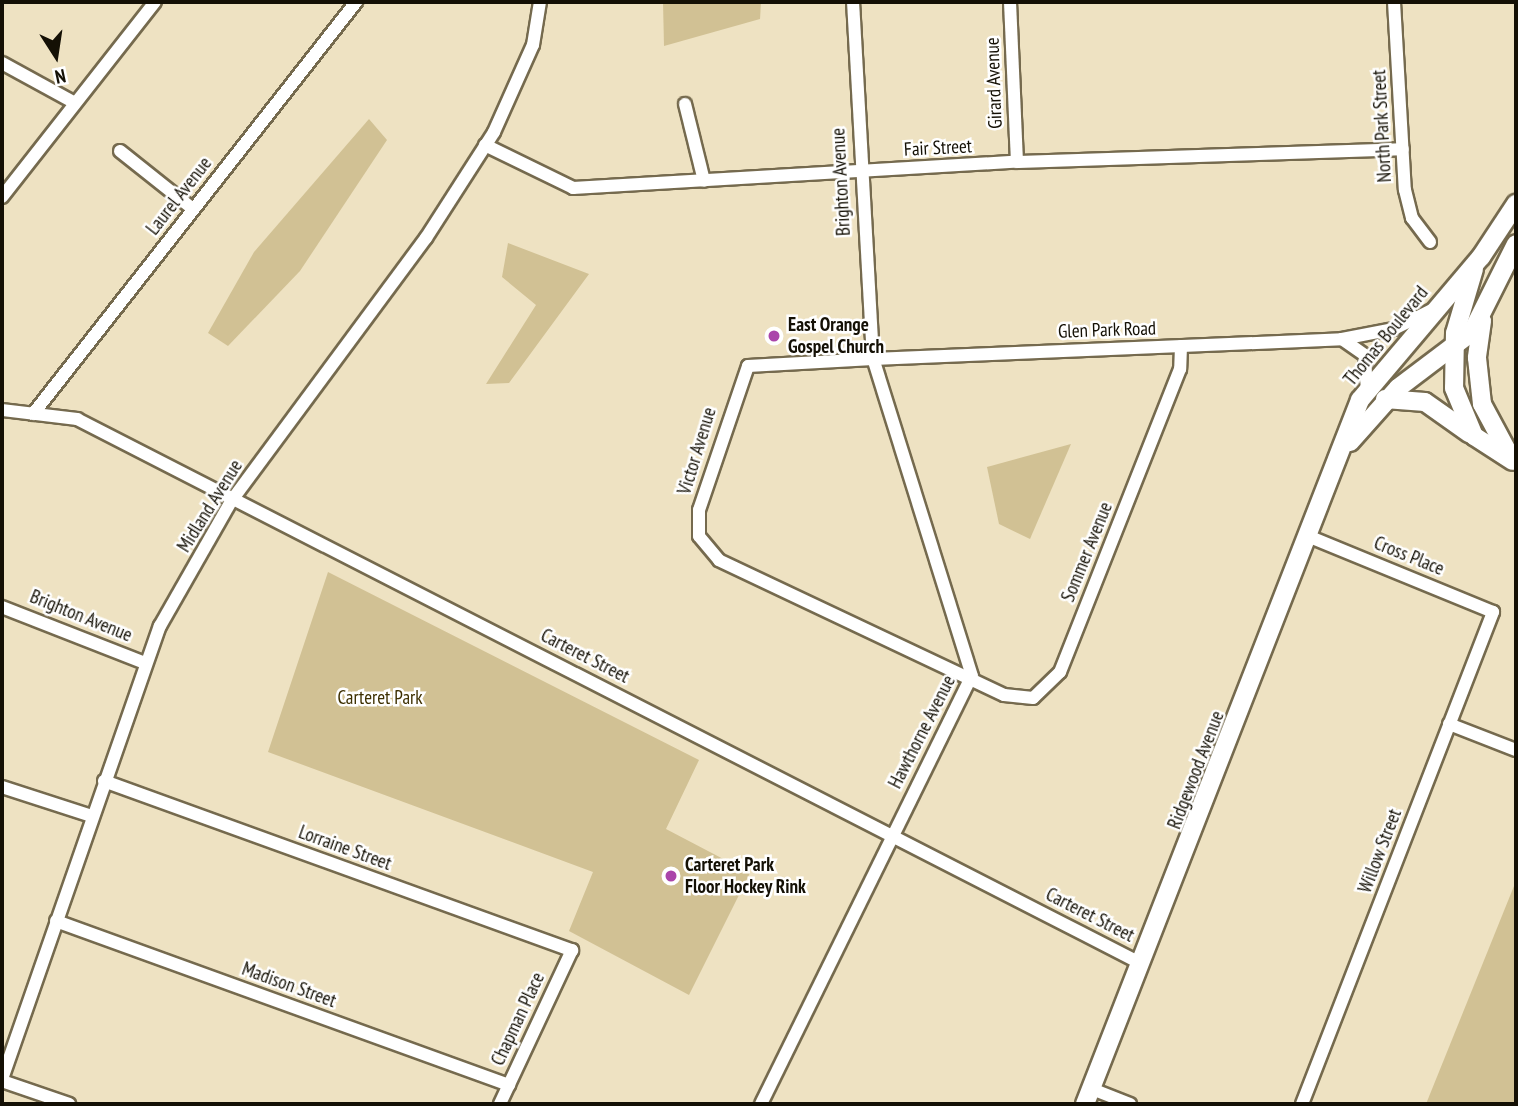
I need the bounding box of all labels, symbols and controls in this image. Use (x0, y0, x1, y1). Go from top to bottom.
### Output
north arrow (21, 21, 91, 91)
street label: Girard Avenue (981, 37, 1007, 129)
text: N (53, 64, 68, 89)
street label: North Park Street (1368, 69, 1396, 183)
street label: Brighton Avenue (827, 127, 855, 237)
street label: Fair Street (903, 135, 973, 161)
street label: Laurel Avenue (141, 152, 217, 240)
street label: Thomas Boulevard (1339, 282, 1433, 390)
place label: East Orange Gospel Church (788, 314, 884, 358)
street label: Glen Park Road (1057, 317, 1157, 343)
marker: East Orange Gospel Church (766, 328, 782, 344)
street label: Victor Avenue (673, 405, 721, 497)
street label: Midland Avenue (172, 455, 248, 557)
street label: Sommer Avenue (1057, 498, 1117, 606)
street label: Cross Place (1371, 532, 1447, 580)
street label: Brighton Avenue (26, 585, 136, 647)
street label: Carteret Street (537, 624, 633, 688)
street label: Hawthorne Avenue (884, 671, 960, 793)
park label: Carteret Park (337, 687, 423, 709)
street label: Ridgewood Avenue (1163, 708, 1229, 832)
street label: Willow Street (1354, 806, 1406, 896)
street label: Lorraine Street (296, 821, 394, 875)
place label: Carteret Park Floor Hockey Rink (685, 854, 806, 898)
marker: Carteret Park Floor Hockey Rink (663, 868, 679, 884)
street label: Carteret Street (1042, 883, 1138, 947)
street label: Madison Street (239, 957, 339, 1013)
street label: Chapman Place (487, 969, 549, 1069)

